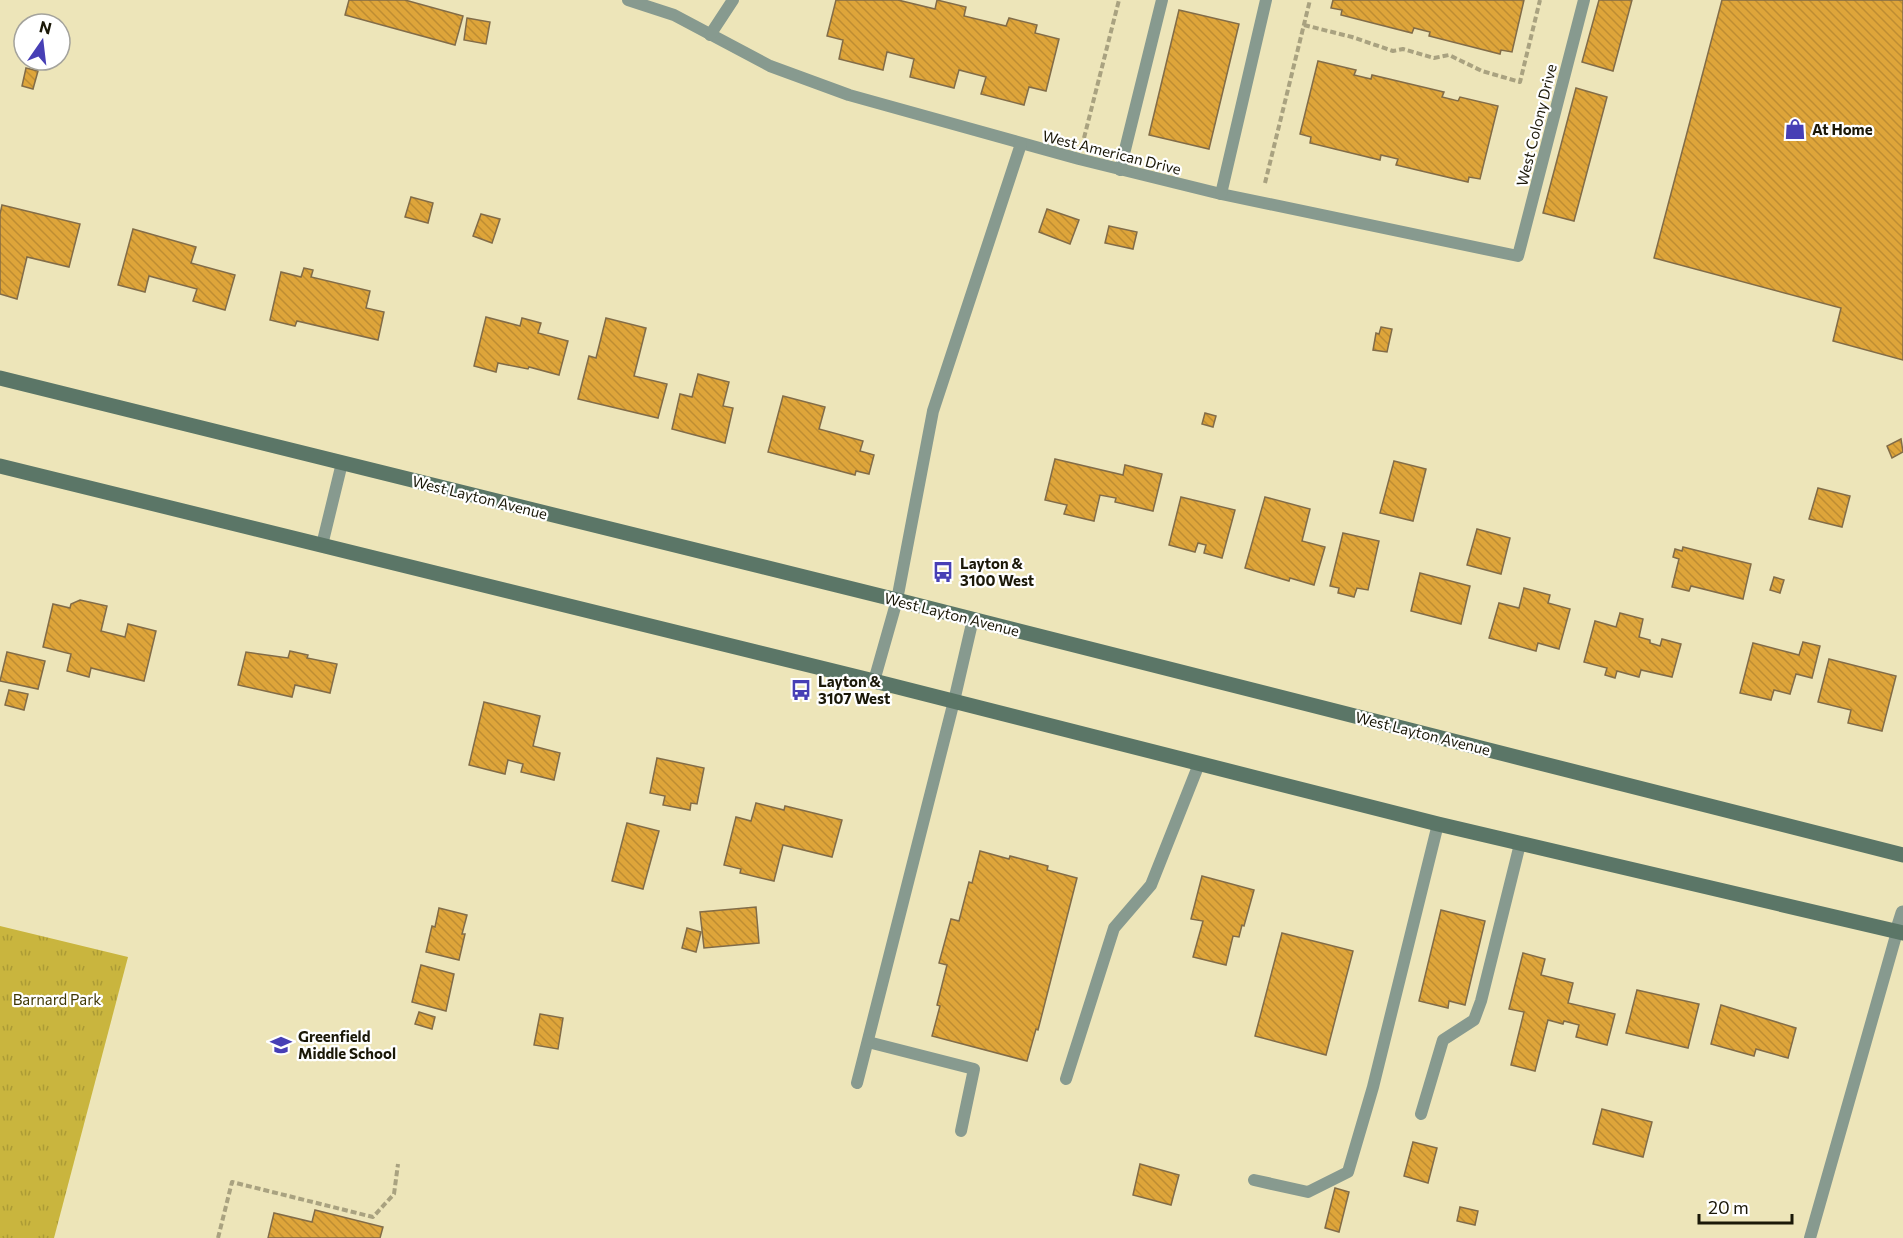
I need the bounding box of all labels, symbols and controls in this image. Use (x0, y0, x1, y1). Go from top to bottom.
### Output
north arrow (12, 12, 72, 72)
text: N (38, 16, 54, 38)
street label: West Colony Drive (1512, 62, 1560, 188)
shop icon: At Home (1783, 117, 1807, 141)
place label: At Home (1812, 120, 1873, 138)
street label: West American Drive (1041, 126, 1183, 178)
street label: West Layton Avenue (411, 472, 549, 523)
place label: Layton & 3100 West (960, 554, 1034, 589)
bus stop icon: Layton & 3100 West (931, 560, 955, 584)
street label: West Layton Avenue (883, 589, 1021, 640)
place label: Layton & 3107 West (818, 672, 890, 707)
bus stop icon: Layton & 3107 West (789, 678, 813, 702)
street label: West Layton Avenue (1354, 708, 1492, 759)
park label: Barnard Park (13, 990, 101, 1008)
place label: Greenfield Middle School (298, 1027, 396, 1062)
school or university icon: Greenfield Middle School (269, 1033, 293, 1057)
scale bar (1699, 1187, 1792, 1225)
text: 20 m (1708, 1196, 1749, 1218)

